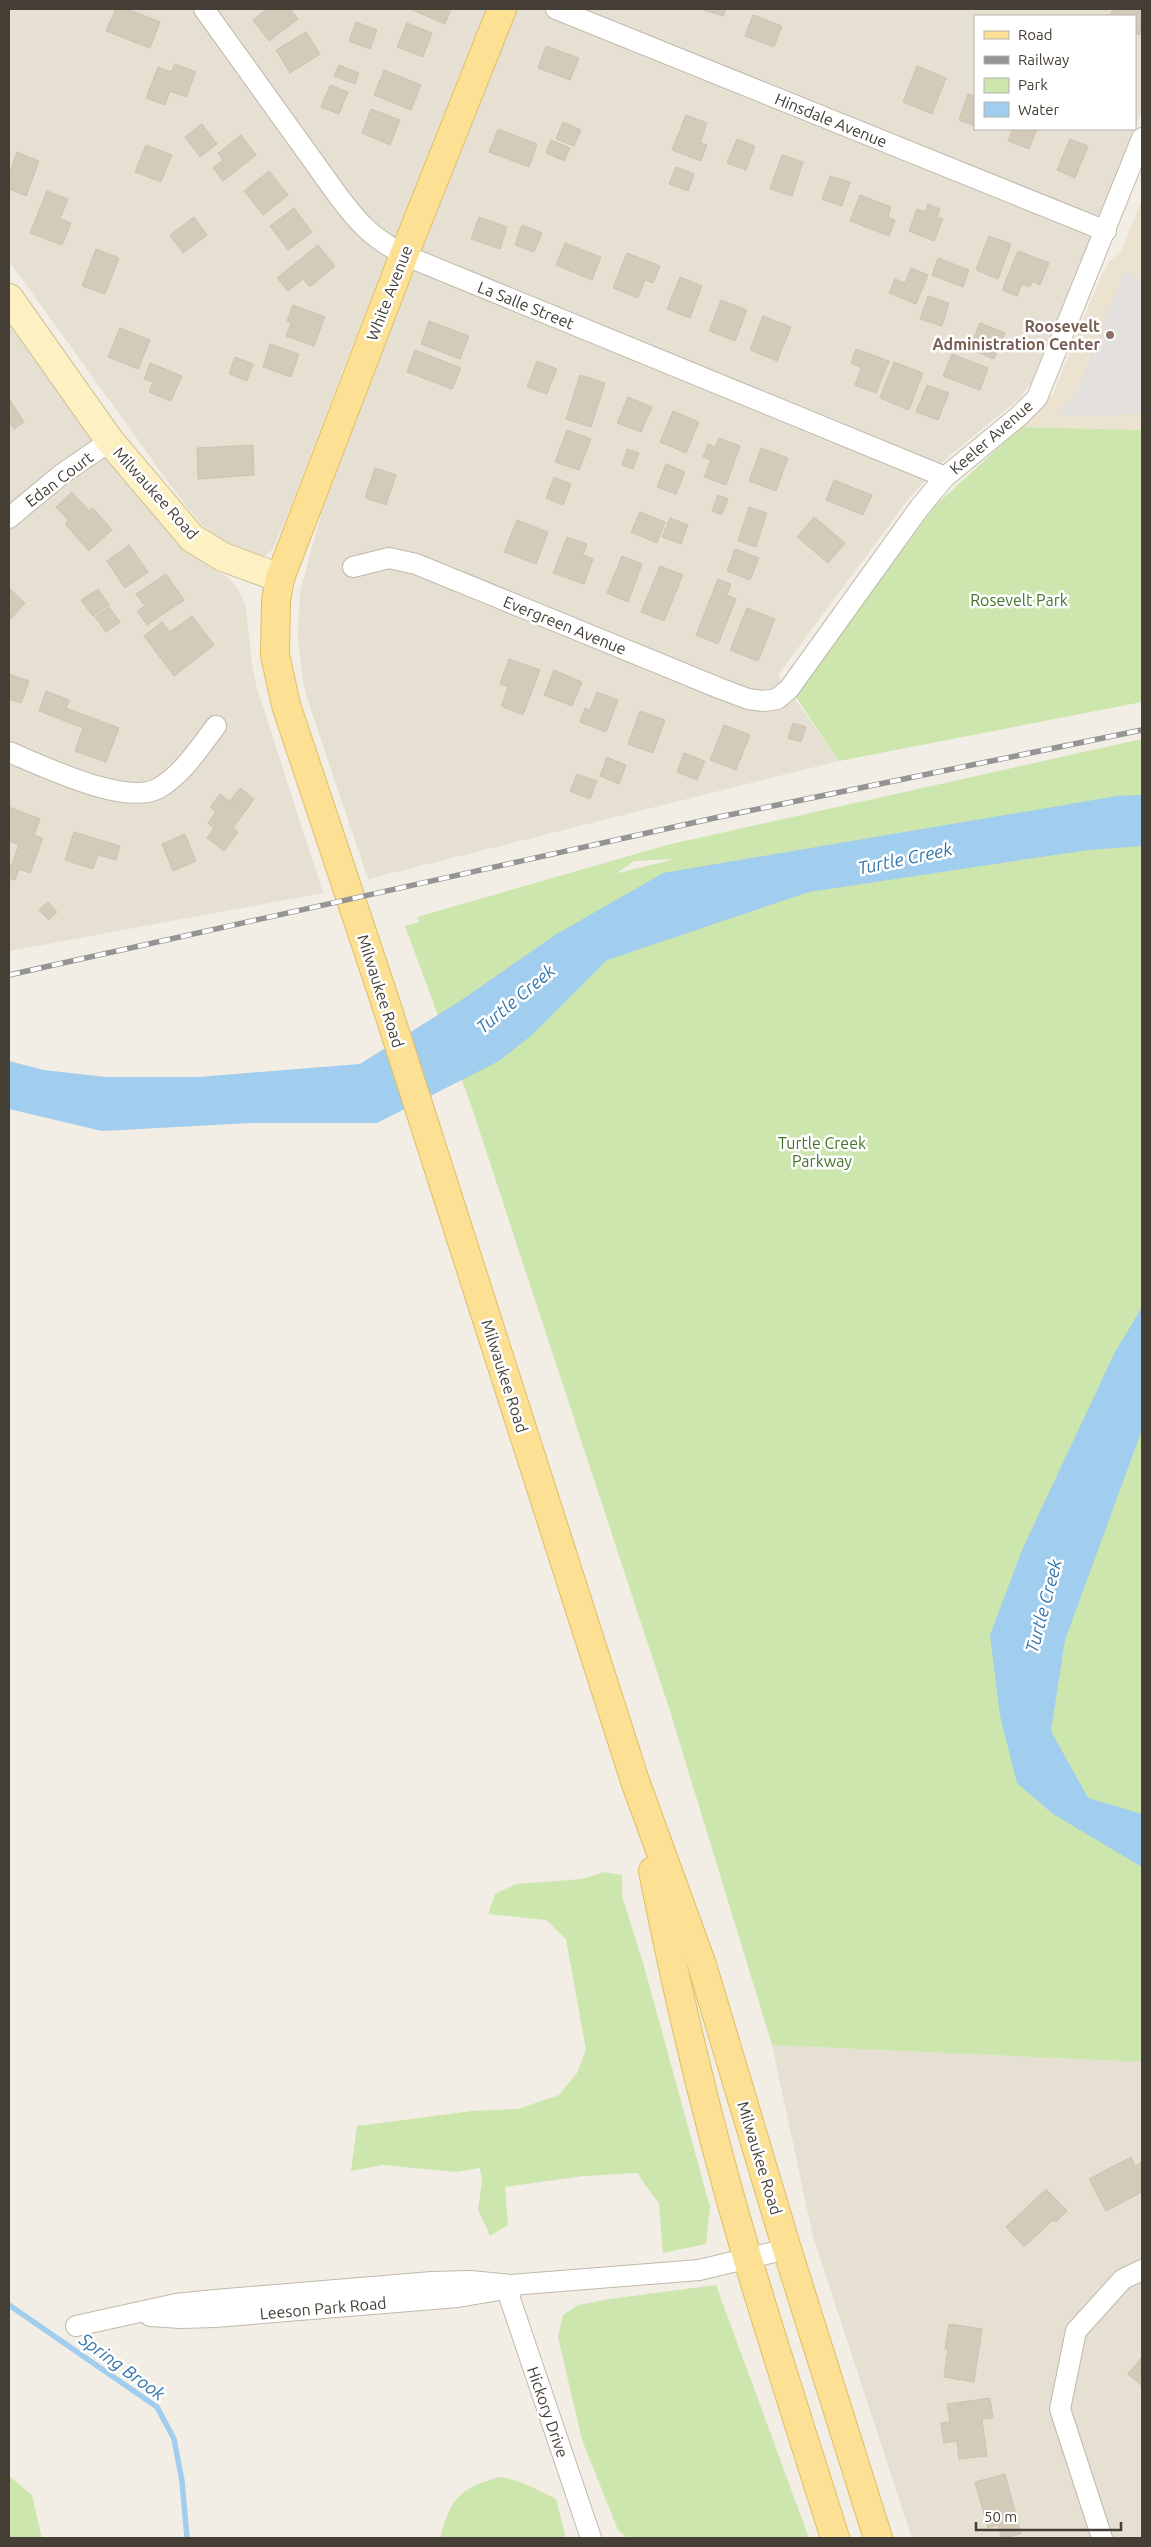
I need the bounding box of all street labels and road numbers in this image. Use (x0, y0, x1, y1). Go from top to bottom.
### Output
street label: Hinsdale Avenue (772, 89, 890, 151)
street label: White Avenue (363, 243, 415, 343)
street label: La Salle Street (475, 278, 577, 333)
street label: Keeler Avenue (946, 396, 1036, 478)
street label: Milwaukee Road (110, 443, 202, 543)
street label: Edan Court (22, 447, 97, 510)
street label: Evergreen Avenue (501, 592, 629, 658)
street label: Milwaukee Road (354, 932, 408, 1050)
street label: Milwaukee Road (478, 1317, 532, 1435)
street label: Milwaukee Road (734, 2099, 786, 2217)
street label: Leeson Park Road (259, 2293, 387, 2323)
street label: Hickory Drive (524, 2364, 572, 2460)

